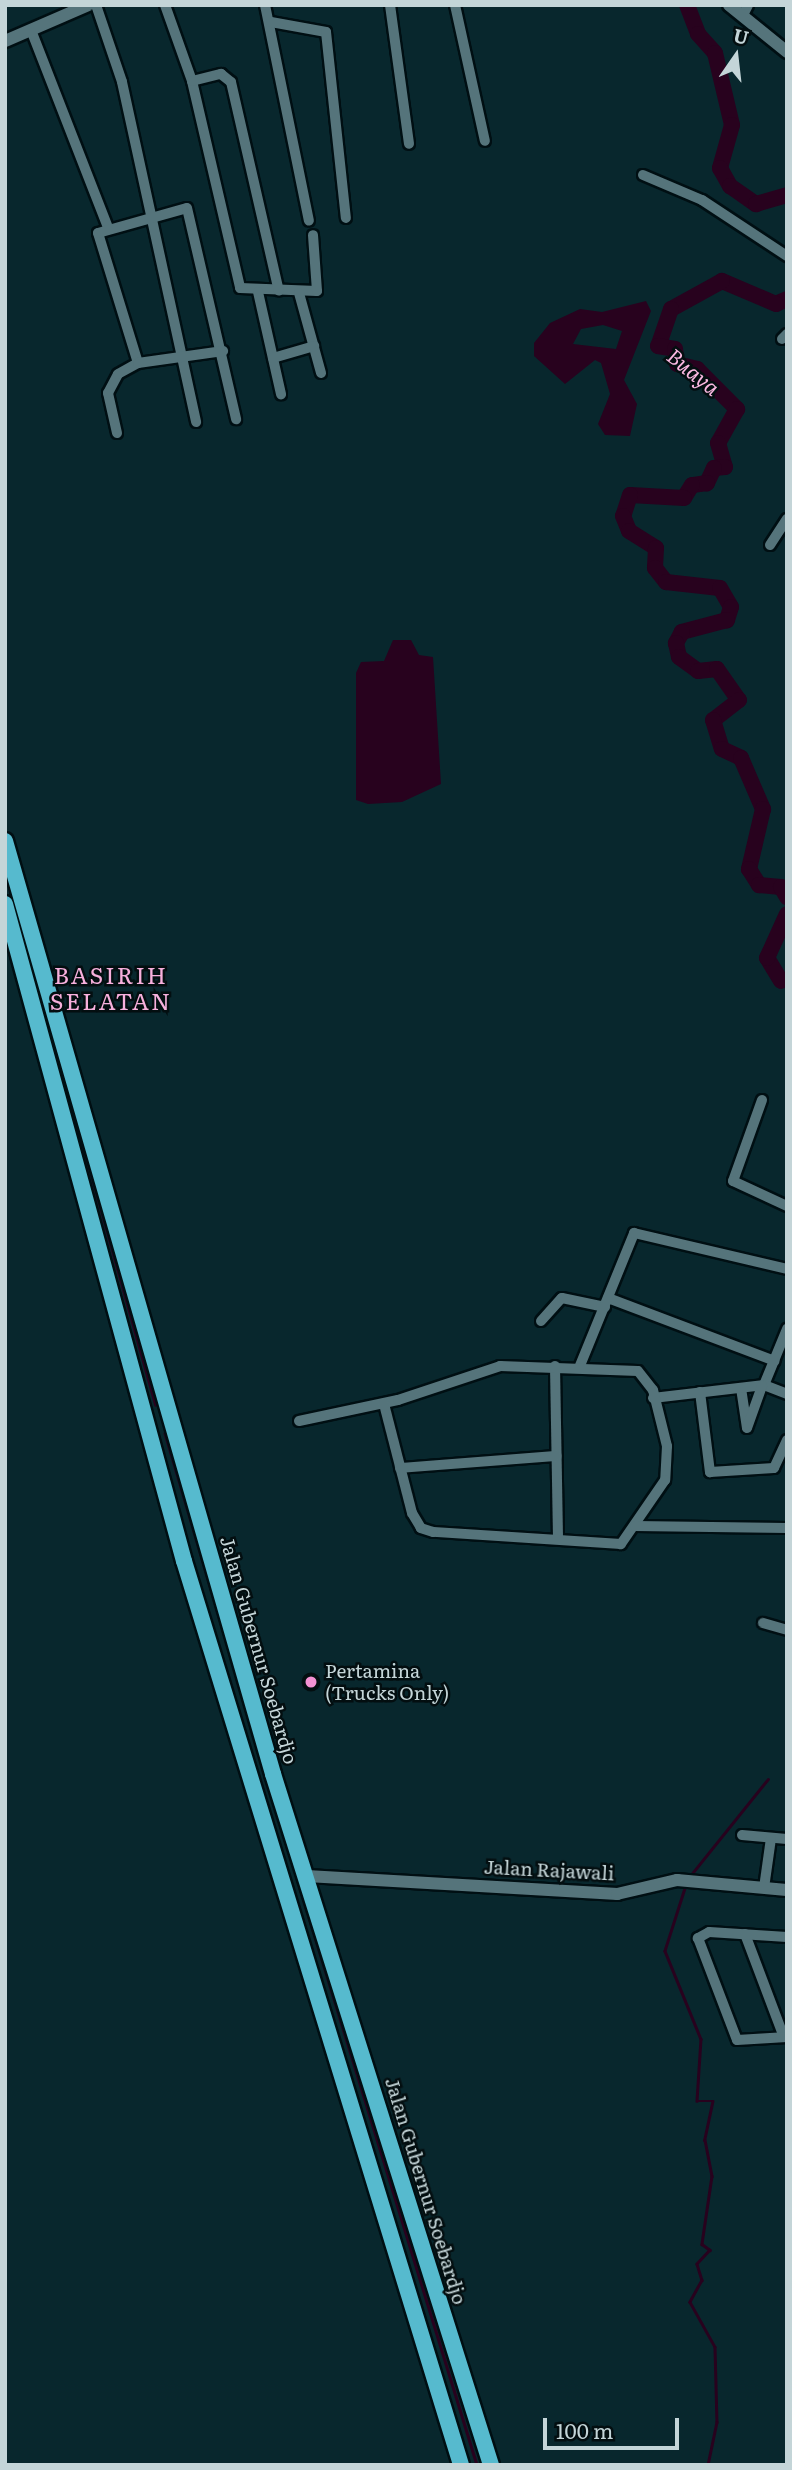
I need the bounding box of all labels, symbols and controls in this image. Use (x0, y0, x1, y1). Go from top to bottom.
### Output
text: U (730, 20, 752, 51)
north arrow (701, 21, 771, 91)
water label: Buaya (663, 342, 725, 400)
district label: BASIRIH SELATAN (51, 960, 171, 1014)
street label: Jalan Gubernur Soebardjo (215, 1533, 303, 1767)
place label: Pertamina (Trucks Only) (325, 1660, 449, 1704)
marker: Pertamina (Trucks Only) (303, 1674, 319, 1690)
street label: Jalan Rajawali (483, 1855, 615, 1885)
street label: Jalan Gubernur Soebardjo (381, 2075, 471, 2307)
scale bar (547, 2404, 684, 2448)
text: 100 m (556, 2414, 613, 2445)

